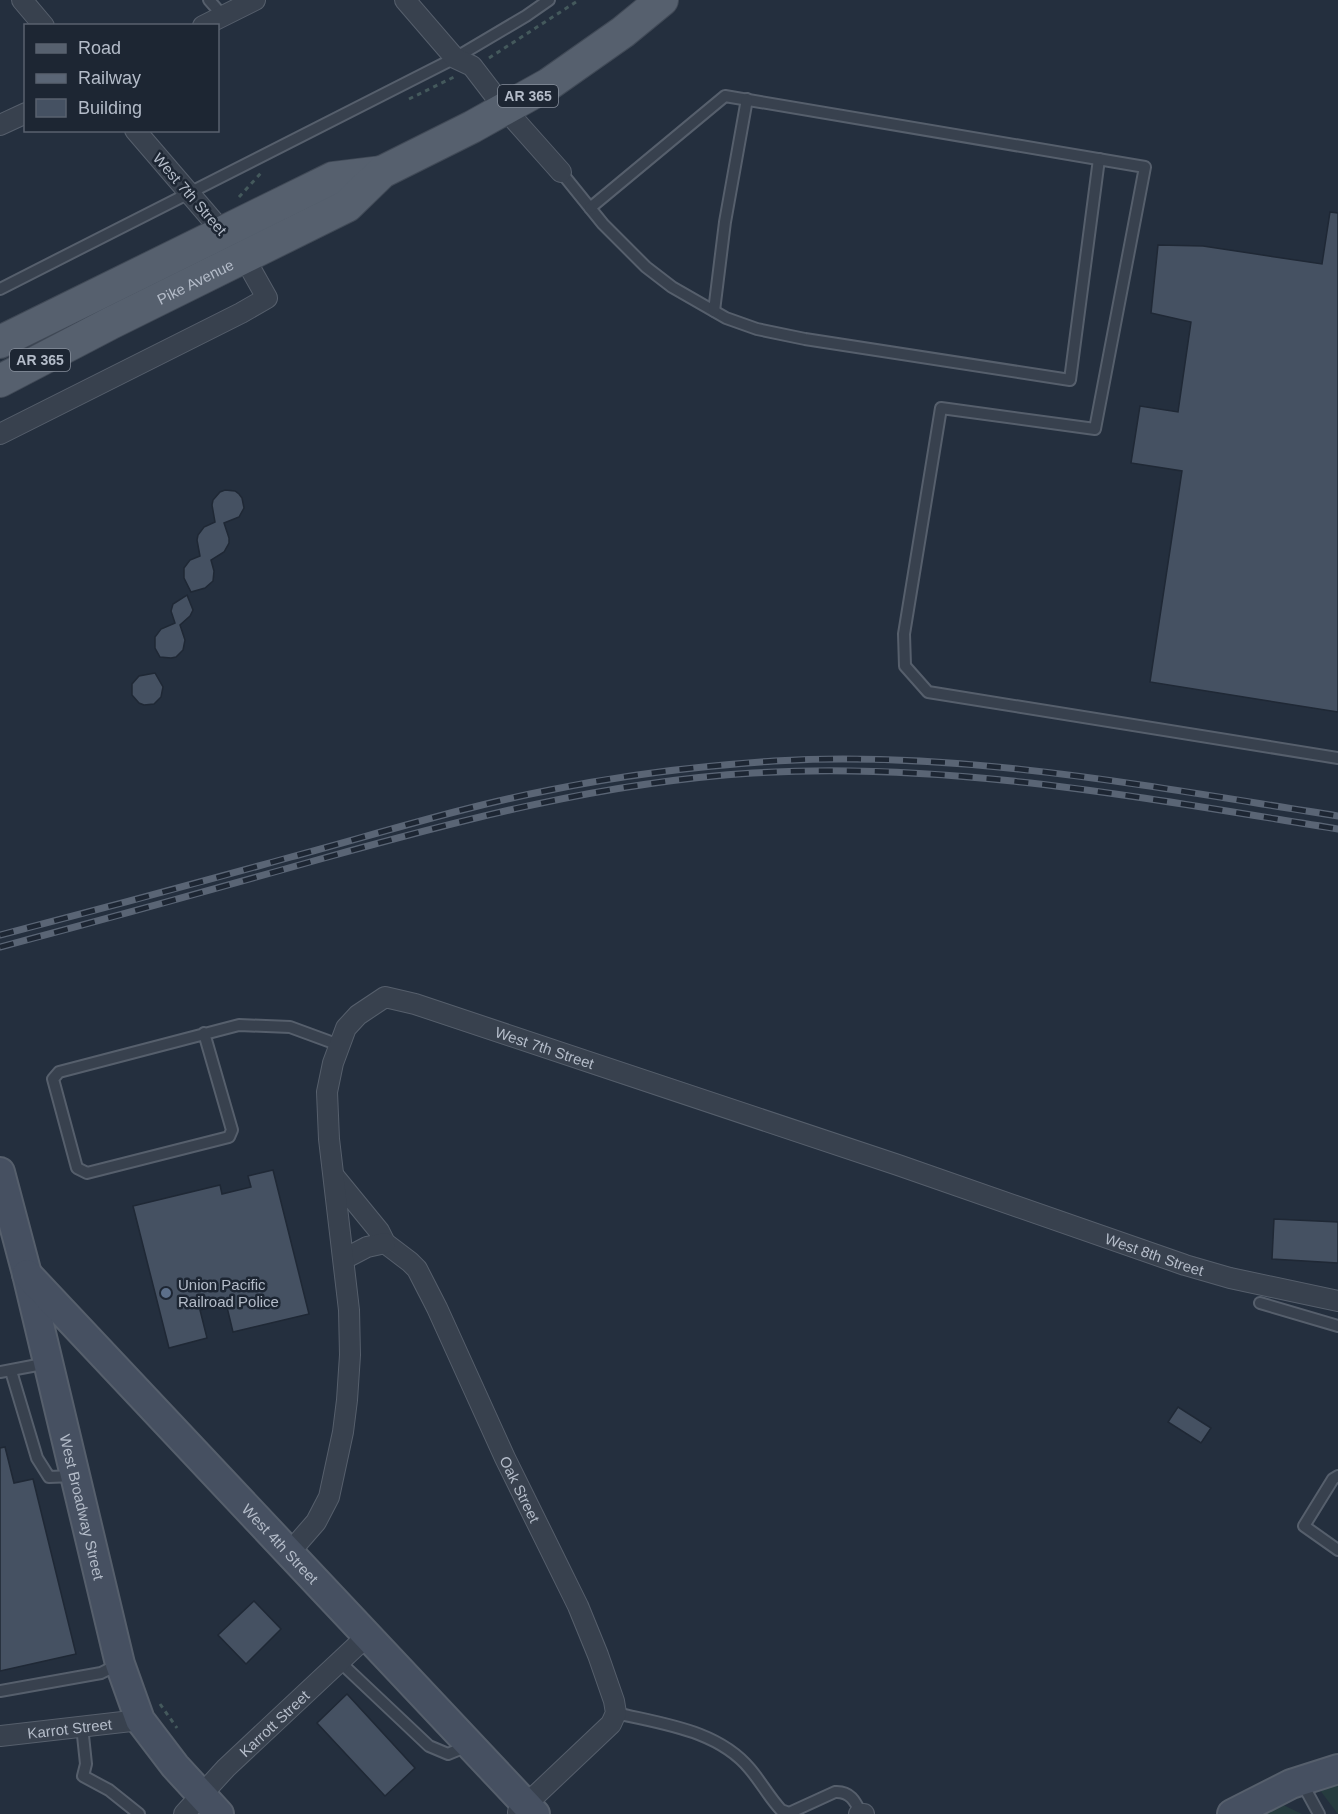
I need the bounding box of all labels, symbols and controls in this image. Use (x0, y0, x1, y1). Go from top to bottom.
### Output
legend (24, 24, 219, 132)
text: Road (78, 38, 121, 58)
text: Railway (78, 68, 141, 88)
road number: AR 365 (498, 85, 558, 107)
text: Building (78, 98, 142, 118)
street label: West 7th Street (150, 150, 231, 239)
street label: Pike Avenue (154, 255, 236, 307)
road number: AR 365 (10, 349, 70, 371)
street label: West 7th Street (493, 1023, 597, 1072)
street label: West 8th Street (1103, 1229, 1207, 1279)
place label: Union Pacific Railroad Police (178, 1276, 279, 1310)
marker: Union Pacific Railroad Police (159, 1286, 173, 1300)
street label: West Broadway Street (57, 1433, 108, 1582)
street label: Oak Street (497, 1453, 544, 1526)
street label: West 4th Street (239, 1500, 323, 1587)
street label: Karrott Street (236, 1686, 313, 1760)
street label: Karrot Street (26, 1715, 114, 1741)

